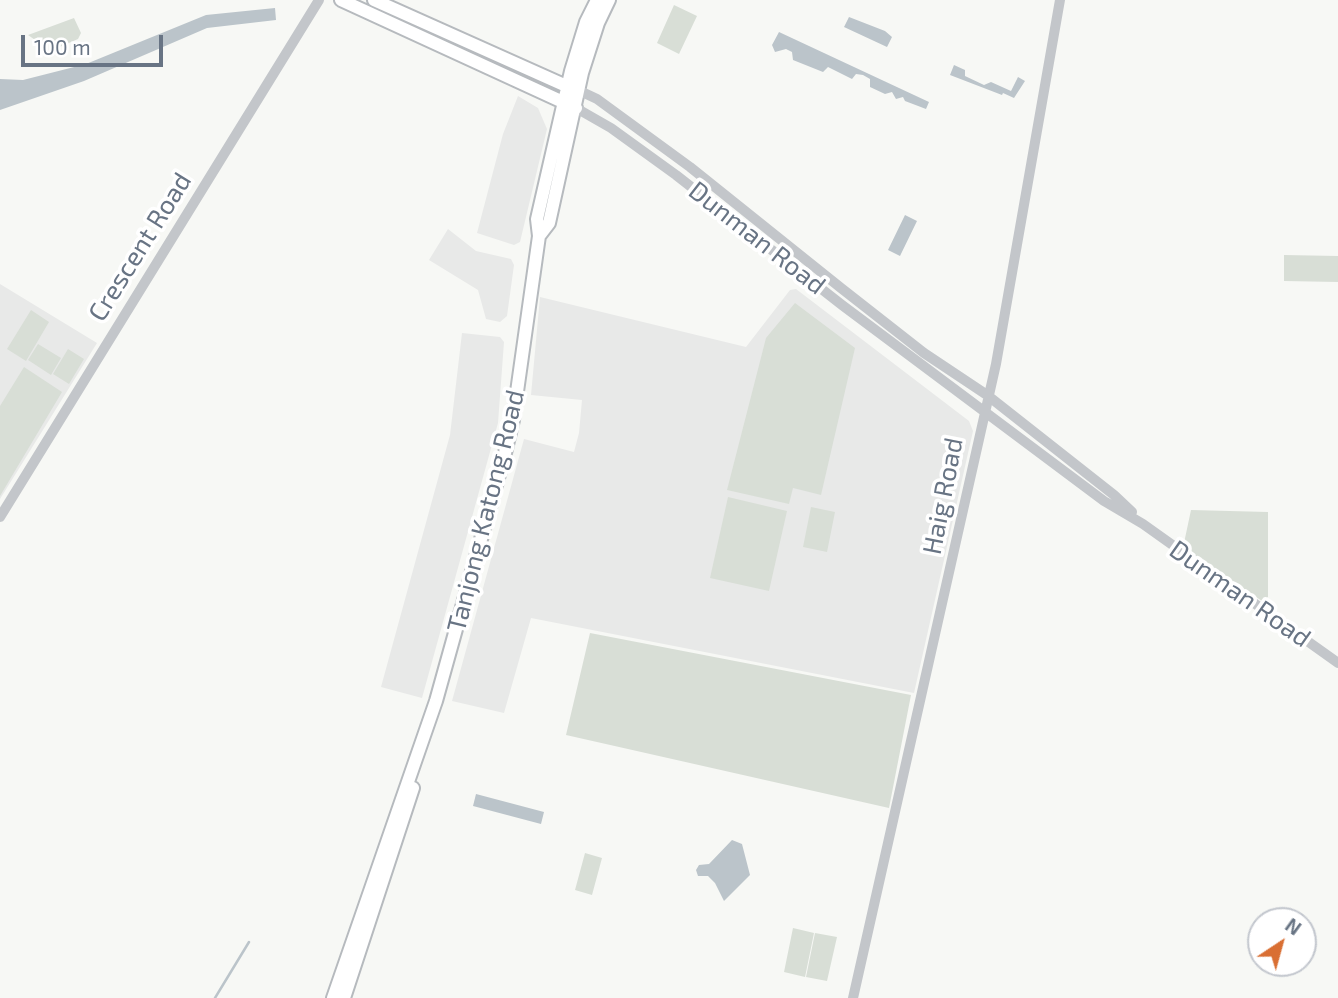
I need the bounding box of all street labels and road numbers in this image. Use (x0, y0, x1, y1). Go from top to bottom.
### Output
street label: Crescent Road (82, 167, 198, 327)
street label: Dunman Road (682, 175, 832, 301)
street label: Tanjong Katong Road (441, 387, 531, 635)
street label: Haig Road (916, 435, 970, 557)
street label: Dunman Road (1163, 534, 1317, 654)

